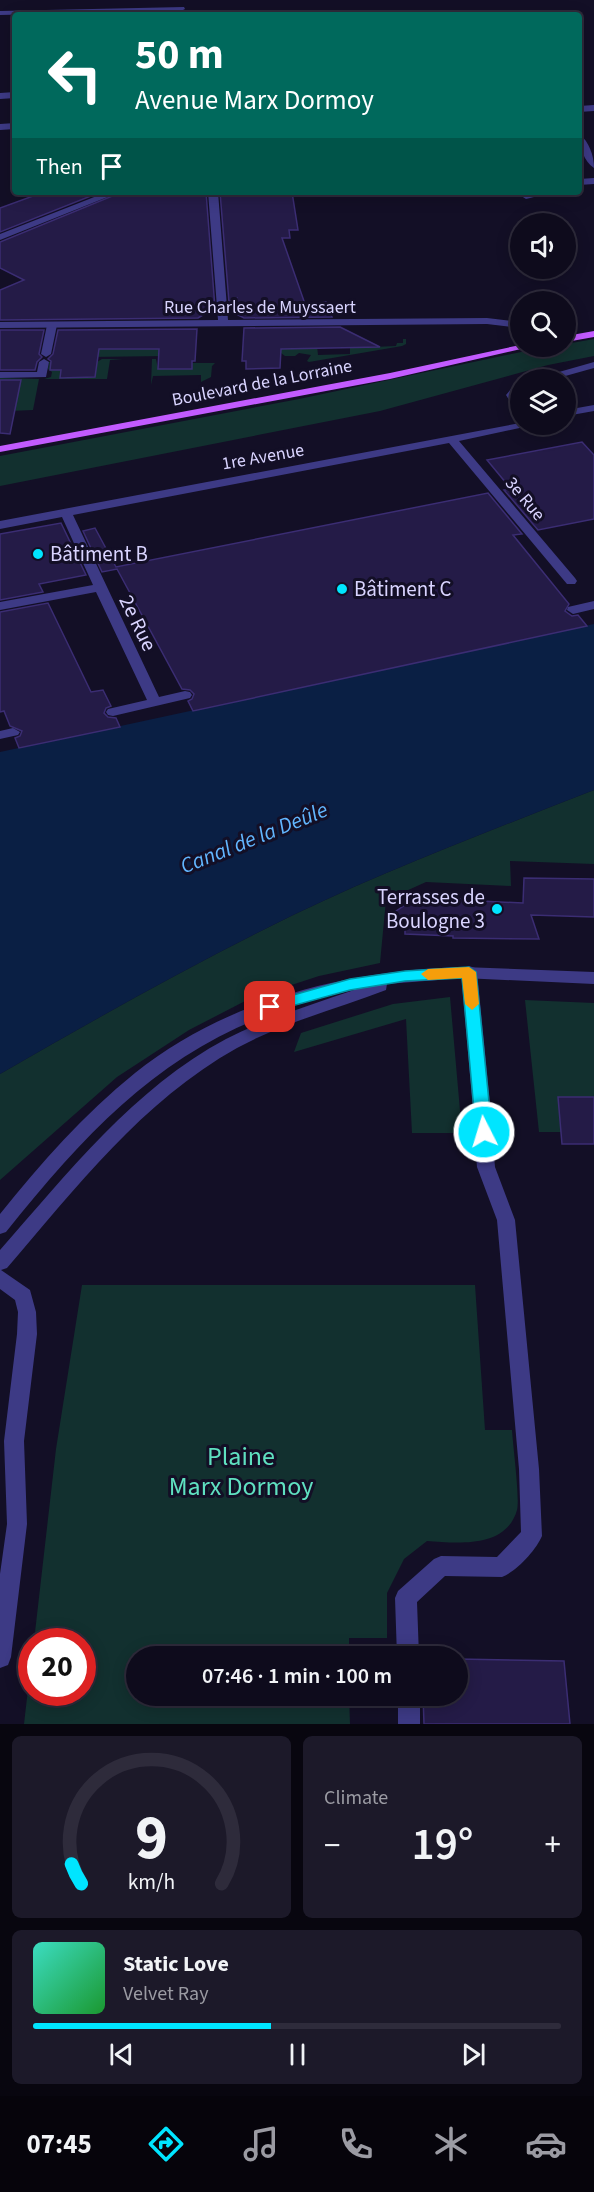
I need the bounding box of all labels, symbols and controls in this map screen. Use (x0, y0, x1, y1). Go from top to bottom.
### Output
text: 50 m (135, 25, 224, 85)
icon: left (36, 36, 114, 114)
text: Avenue Marx Dormoy (135, 81, 374, 120)
icon: arrive (95, 150, 128, 183)
text: Then (36, 151, 83, 183)
map controls (510, 213, 576, 435)
button: sound (510, 213, 576, 279)
button: search (510, 291, 576, 357)
street label: Rue Charles de Muyssaert (164, 295, 356, 320)
street label: Boulevard de la Lorraine (170, 353, 354, 413)
button: layers (510, 369, 576, 435)
street label: 1re Avenue (220, 437, 306, 477)
street label: 3e Rue (499, 472, 551, 526)
place label: Bâtiment B (50, 539, 148, 569)
marker: Bâtiment B (31, 547, 45, 561)
place label: Bâtiment C (354, 574, 452, 604)
marker: Bâtiment C (335, 582, 349, 596)
street label: 2e Rue (112, 590, 164, 656)
water label: Canal de la Deûle (175, 794, 333, 882)
place label: Terrasses de Boulogne 3 (377, 882, 485, 936)
marker: Terrasses de Boulogne 3 (490, 902, 504, 916)
pin (244, 981, 295, 1032)
icon: arrive (253, 990, 286, 1023)
position arrow (452, 1100, 516, 1164)
park label: Plaine Marx Dormoy (169, 1438, 313, 1505)
speed limit sign: 20 (18, 1628, 96, 1706)
text: 07:46 · 1 min · 100 m (202, 1660, 392, 1692)
text: Climate (324, 1784, 388, 1812)
text: 9 (135, 1794, 168, 1883)
text: 19° (412, 1813, 473, 1877)
text: − (324, 1822, 340, 1869)
text: + (545, 1822, 561, 1869)
text: km/h (128, 1867, 175, 1898)
text: Static Love (123, 1948, 229, 1980)
text: Velvet Ray (123, 1980, 209, 2008)
icon: previous (105, 2038, 138, 2071)
icon: pause (281, 2038, 314, 2071)
icon: next (457, 2038, 490, 2071)
icon: directions (145, 2123, 187, 2165)
icon: music (240, 2123, 282, 2165)
icon: phone (335, 2123, 377, 2165)
icon: climate (430, 2123, 472, 2165)
icon: car (525, 2123, 567, 2165)
text: 07:45 (27, 2125, 92, 2164)

